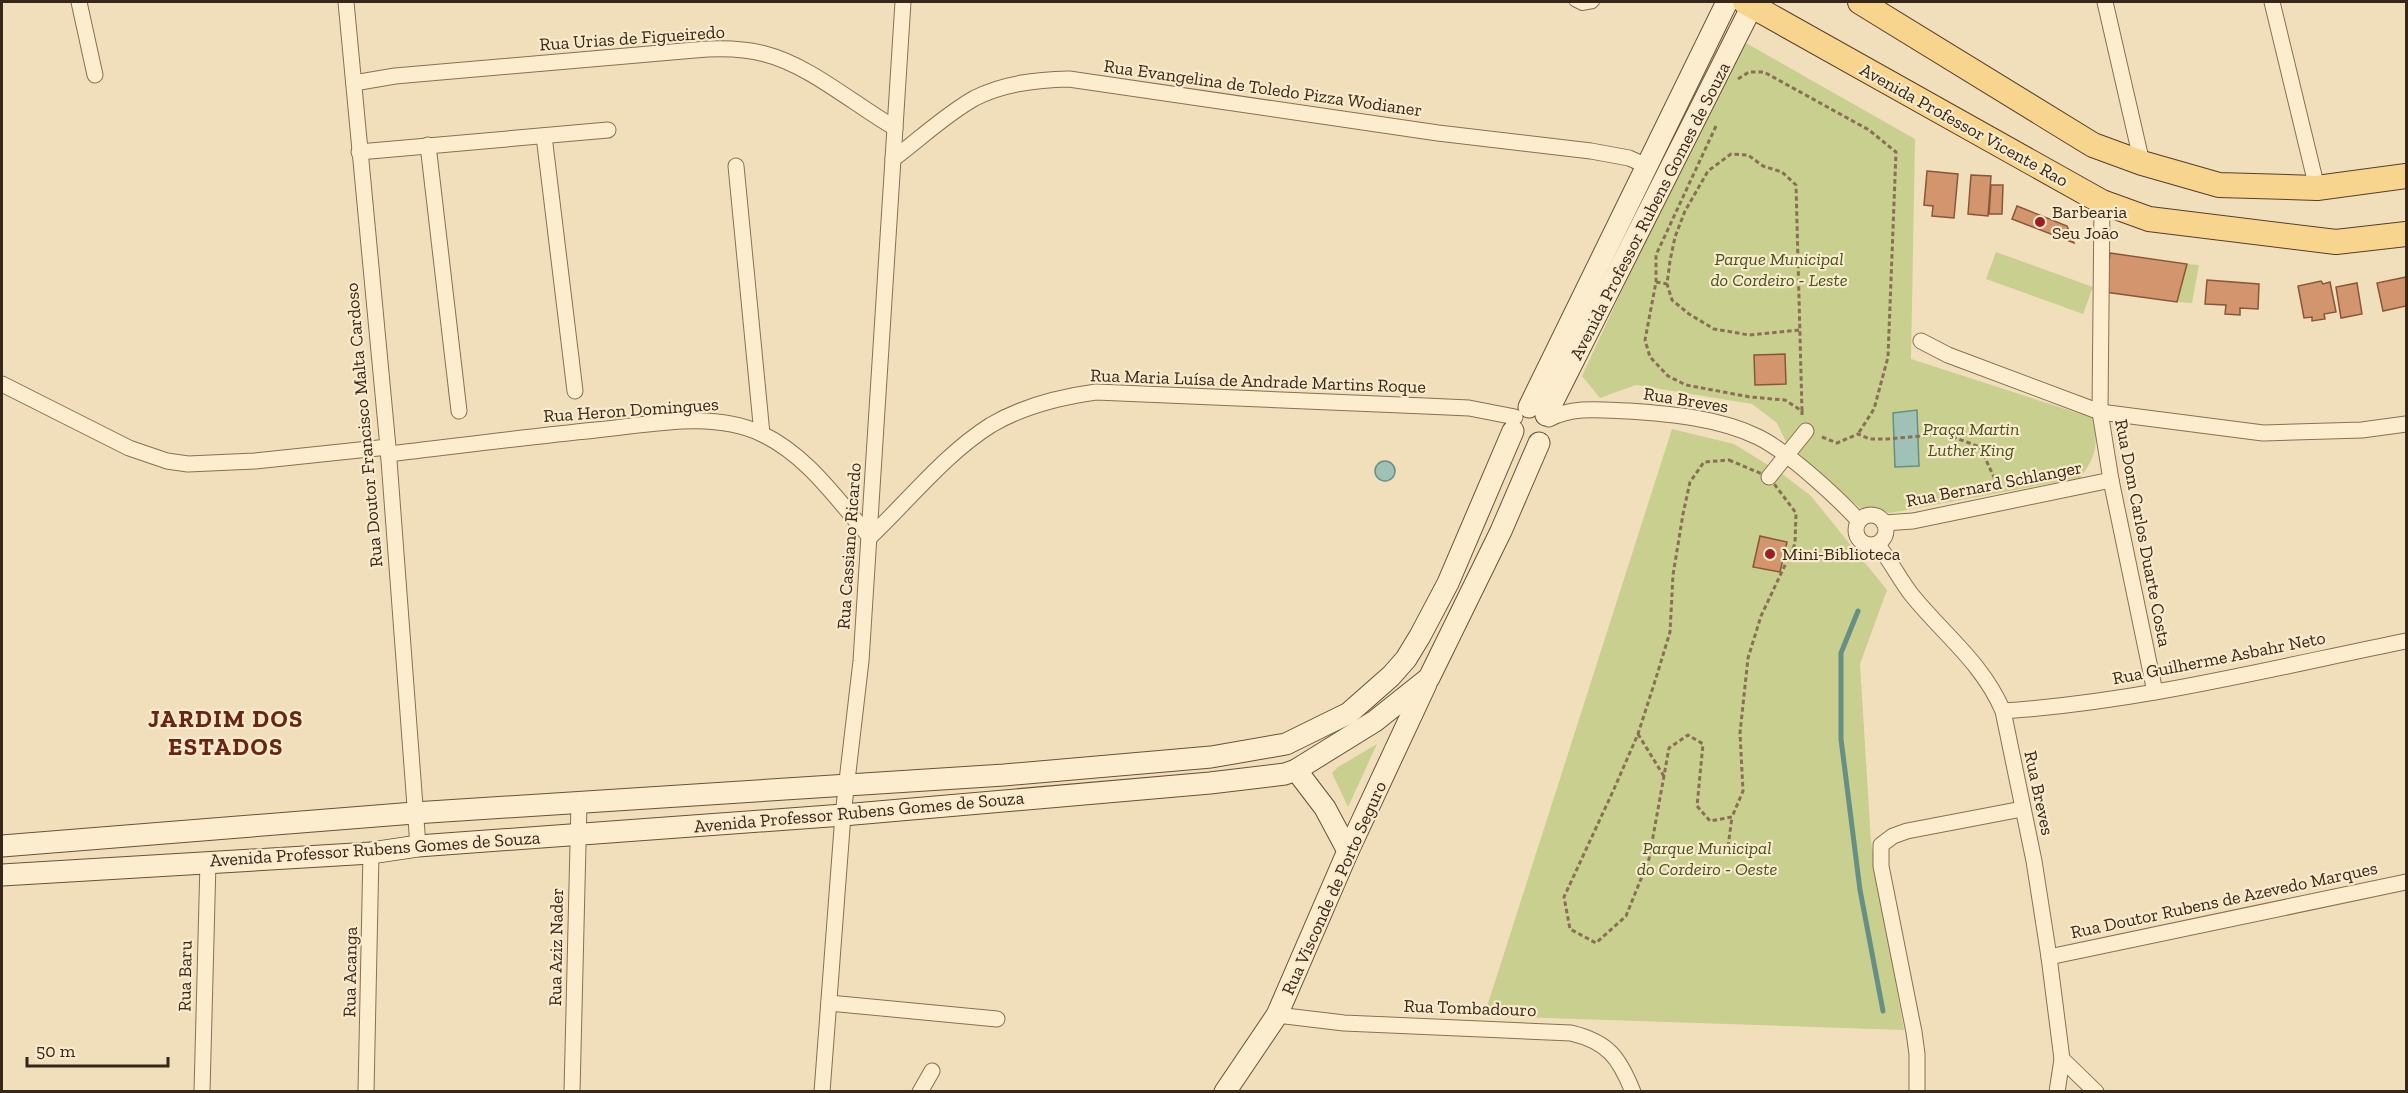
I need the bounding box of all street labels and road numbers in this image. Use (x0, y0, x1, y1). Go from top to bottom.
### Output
street label: Rua Urias de Figueiredo (539, 21, 725, 55)
street label: Rua Evangelina de Toledo Pizza Wodianer (1102, 55, 1424, 121)
street label: Avenida Professor Rubens Gomes de Souza (1565, 58, 1735, 364)
street label: Avenida Professor Vicente Rao (1856, 58, 2072, 192)
street label: Rua Doutor Francisco Malta Cardoso (341, 282, 387, 568)
street label: Rua Maria Luísa de Andrade Martins Roque (1090, 364, 1426, 398)
street label: Rua Breves (1642, 382, 1730, 418)
street label: Rua Heron Domingues (542, 393, 720, 427)
street label: Rua Dom Carlos Duarte Costa (2110, 417, 2176, 649)
street label: Rua Bernard Schlanger (1904, 456, 2084, 512)
street label: Rua Cassiano Ricardo (832, 462, 866, 630)
street label: Rua Guilherme Asbahr Neto (2111, 627, 2327, 689)
street label: Rua Breves (2019, 749, 2059, 837)
street label: Rua Visconde de Porto Seguro (1277, 778, 1391, 998)
street label: Avenida Professor Rubens Gomes de Souza (693, 787, 1025, 837)
street label: Avenida Professor Rubens Gomes de Souza (209, 826, 541, 872)
street label: Rua Doutor Rubens de Azevedo Marques (2068, 857, 2380, 943)
street label: Rua Aziz Nader (544, 888, 568, 1006)
street label: Rua Acanga (338, 926, 362, 1018)
street label: Rua Baru (173, 940, 197, 1012)
street label: Rua Tombadouro (1403, 995, 1537, 1021)

